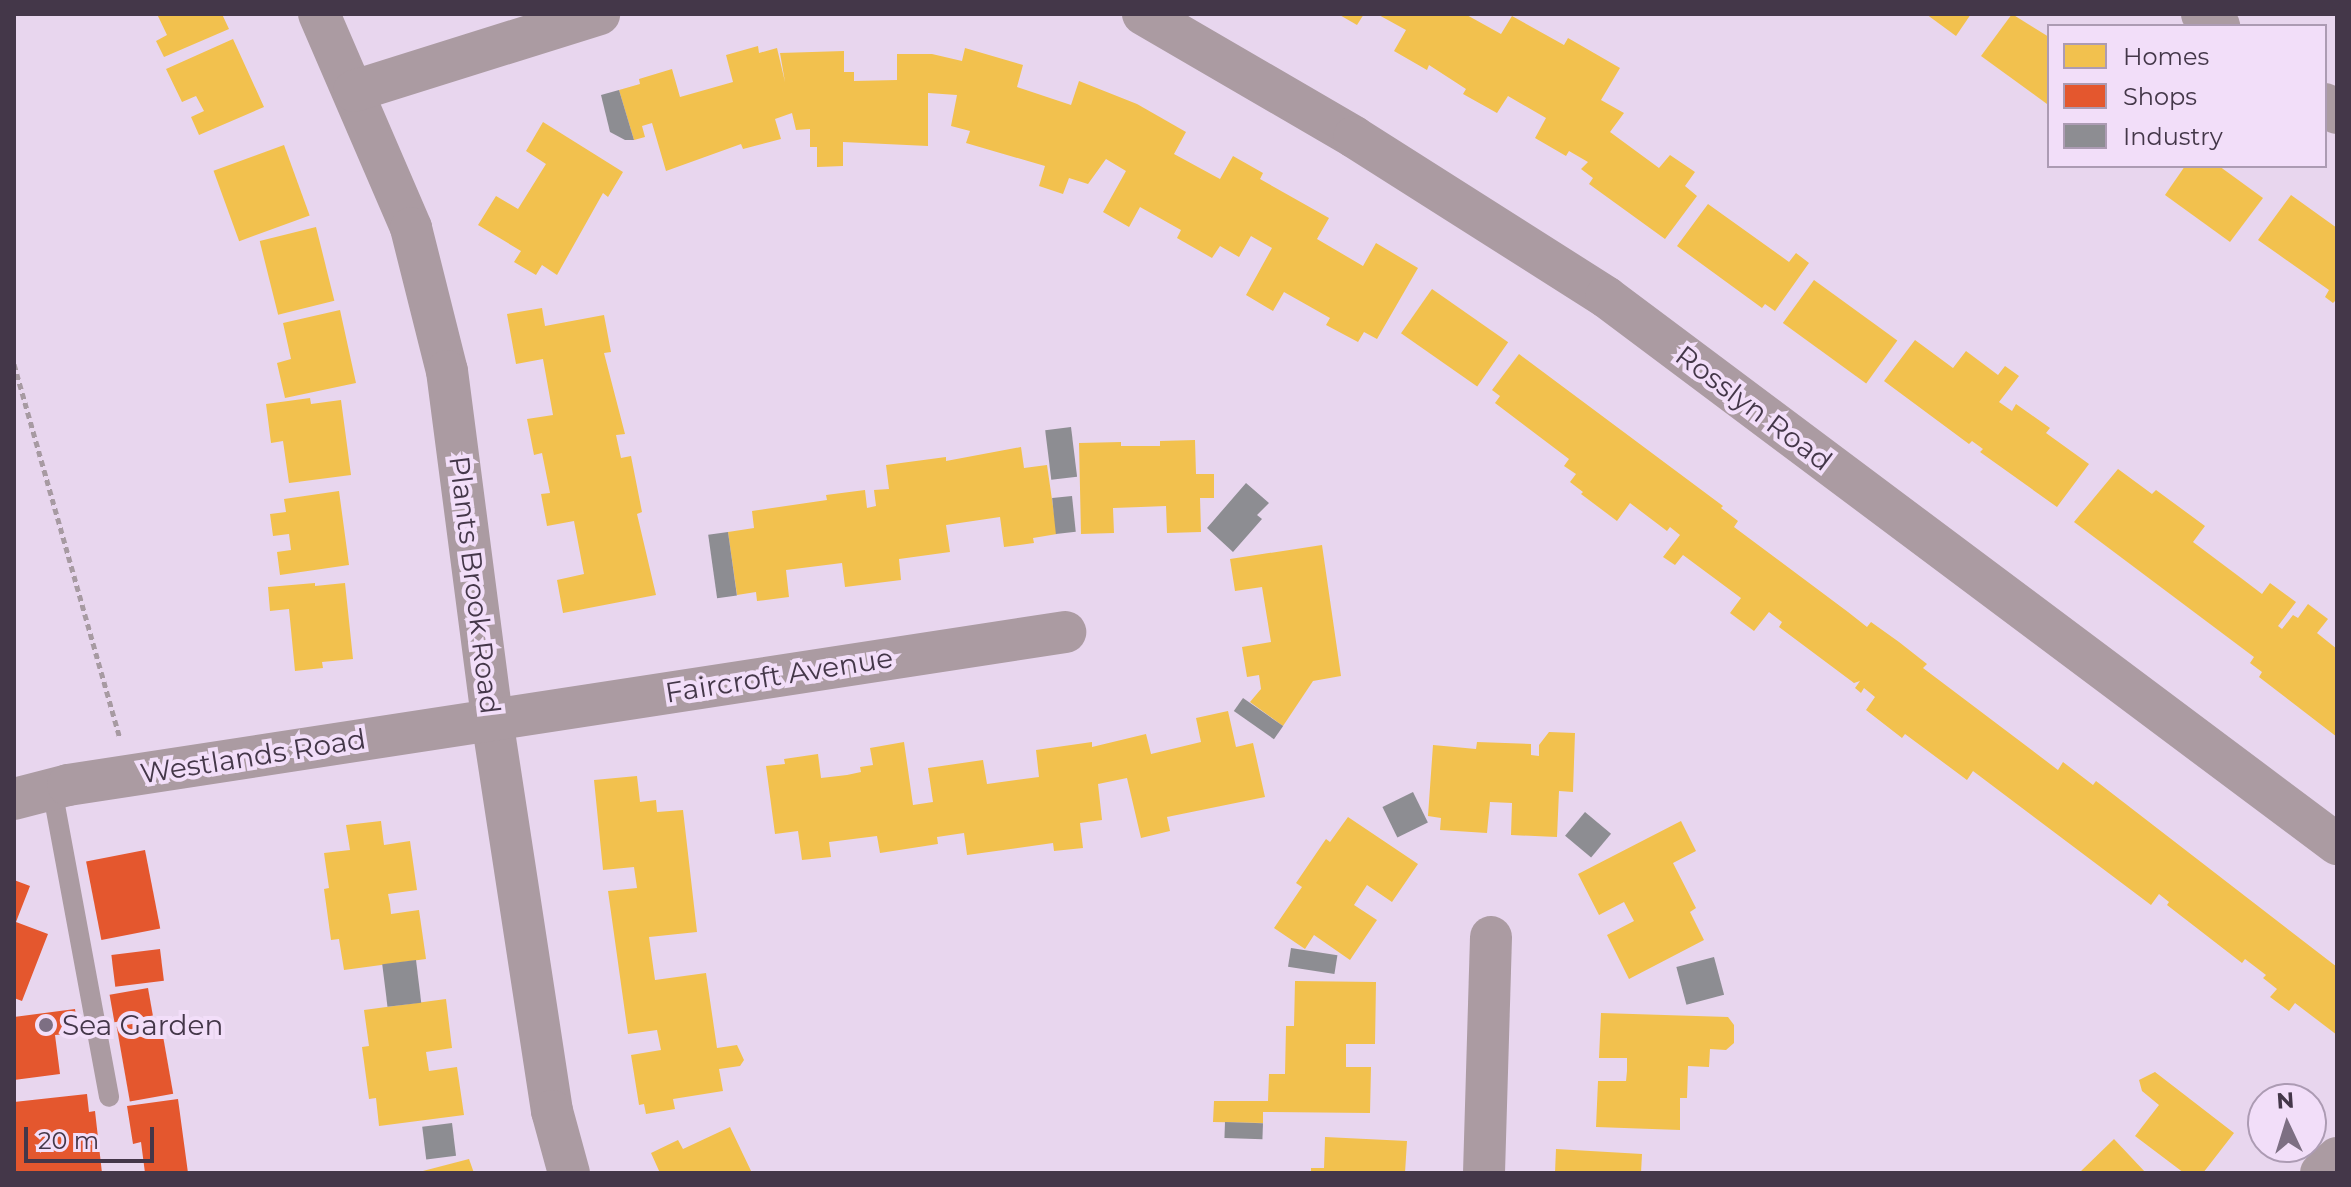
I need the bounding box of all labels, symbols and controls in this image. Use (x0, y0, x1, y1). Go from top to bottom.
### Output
legend (2047, 24, 2327, 168)
text: Homes (2123, 42, 2209, 71)
text: Shops (2123, 82, 2197, 111)
text: Industry (2123, 122, 2223, 151)
street label: Rosslyn Road (1669, 338, 1839, 478)
street label: Plants Brook Road (442, 454, 508, 716)
street label: Faircroft Avenue (663, 640, 895, 710)
street label: Westlands Road (138, 722, 368, 790)
place label: Sea Garden (62, 1008, 223, 1042)
marker: Sea Garden (37, 1016, 55, 1034)
north arrow (2247, 1083, 2327, 1163)
text: N (2276, 1086, 2295, 1115)
scale bar (28, 1111, 158, 1161)
text: 20 m (38, 1126, 99, 1155)

